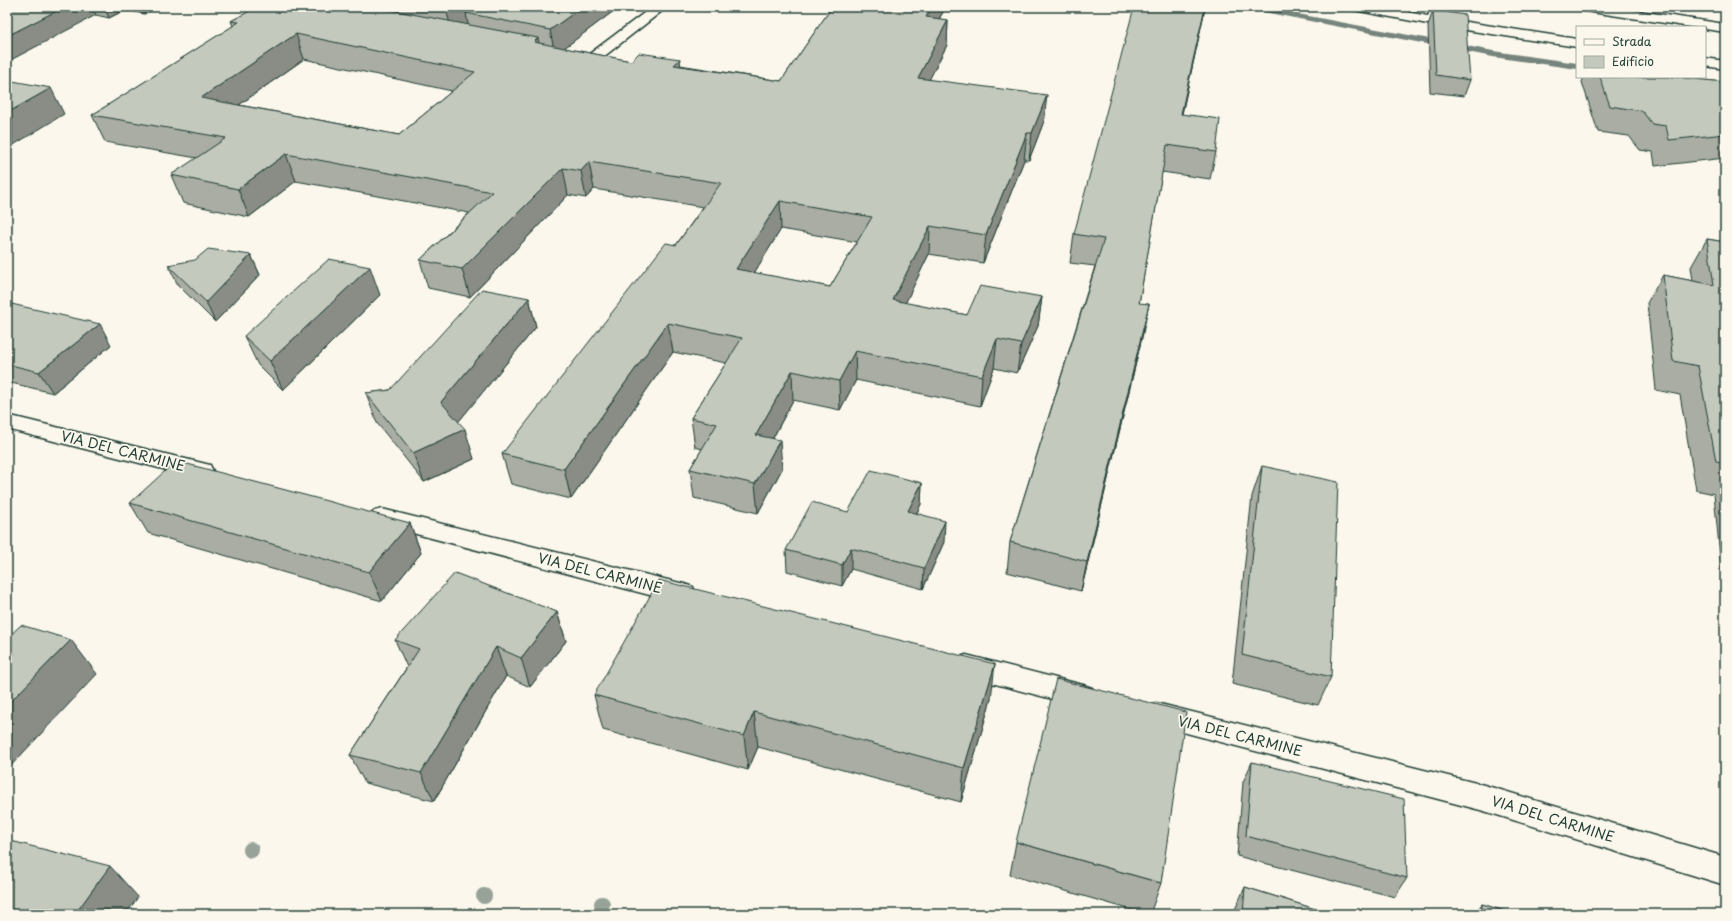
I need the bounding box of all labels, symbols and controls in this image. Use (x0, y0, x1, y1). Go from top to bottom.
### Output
legend (1576, 26, 1706, 78)
text: Strada (1612, 32, 1652, 50)
text: Edificio (1612, 52, 1654, 70)
street label: VIA DEL CARMINE (59, 425, 188, 476)
street label: VIA DEL CARMINE (536, 547, 665, 598)
street label: VIA DEL CARMINE (1176, 710, 1305, 761)
street label: VIA DEL CARMINE (1489, 790, 1617, 847)

